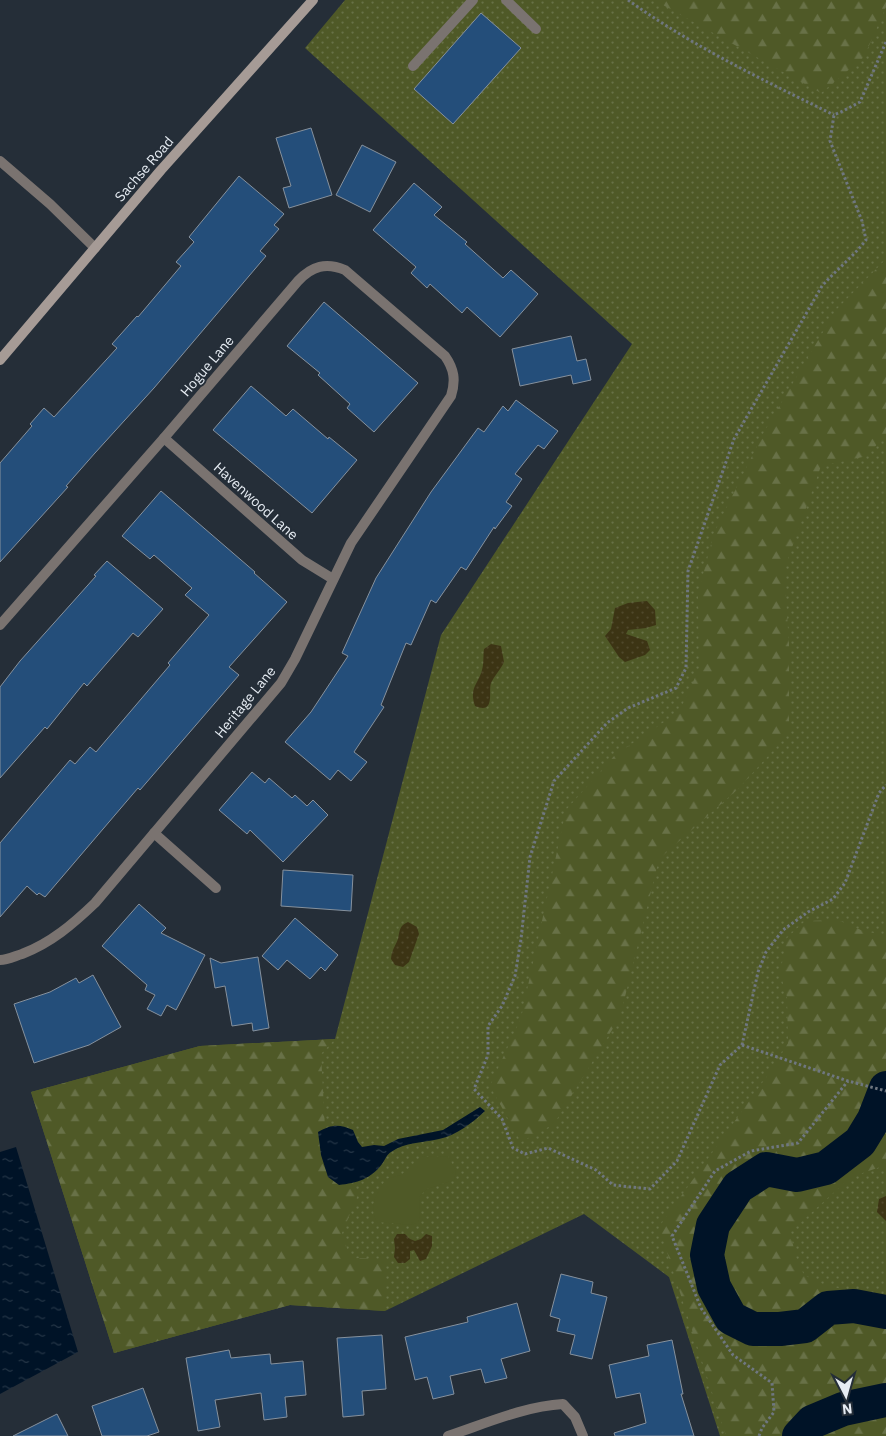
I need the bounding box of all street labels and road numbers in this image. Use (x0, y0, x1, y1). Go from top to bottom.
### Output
street label: Sachse Road (111, 133, 177, 205)
street label: Hogue Lane (176, 332, 238, 400)
street label: Havenwood Lane (210, 458, 302, 544)
street label: Heritage Lane (211, 662, 280, 741)

